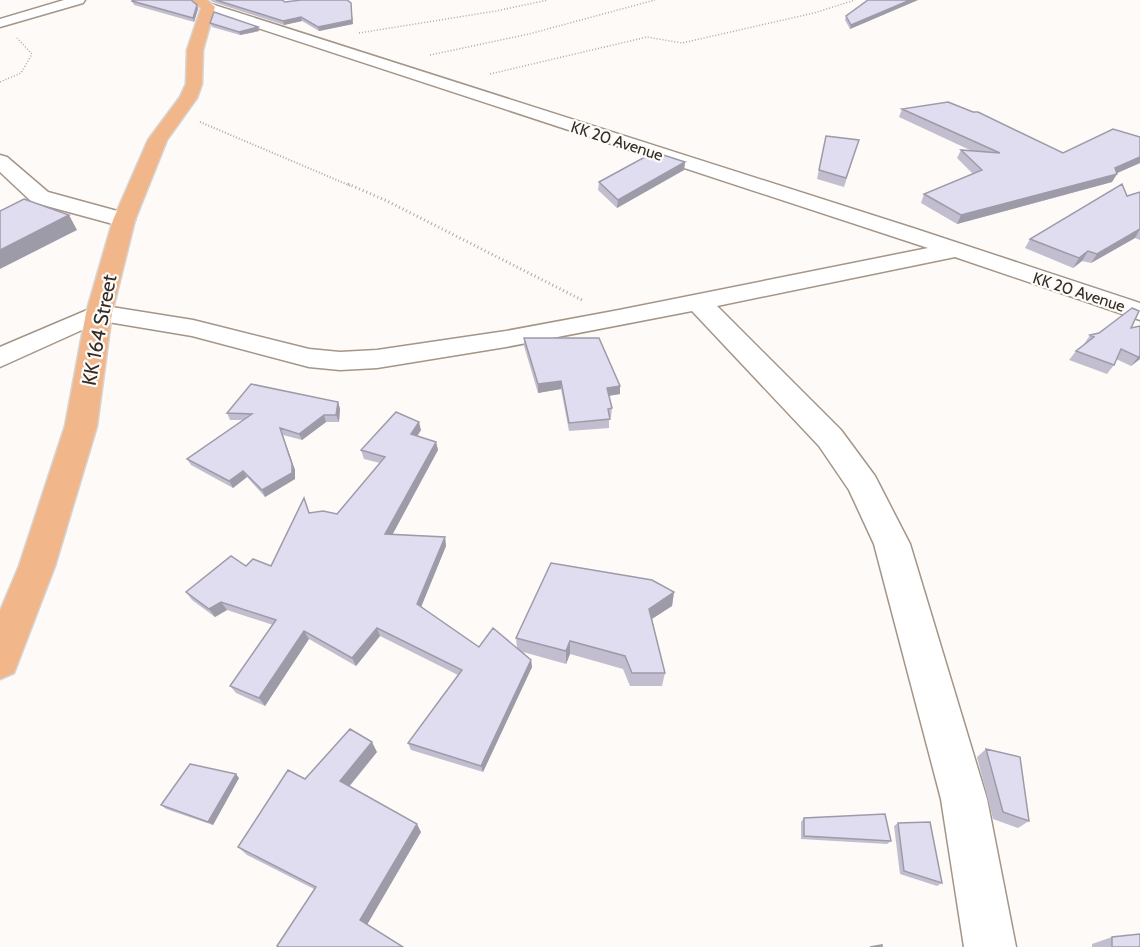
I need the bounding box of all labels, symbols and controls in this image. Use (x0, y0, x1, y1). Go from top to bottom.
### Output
street label: KK 20 Avenue (569, 117, 665, 165)
street label: KK 20 Avenue (1031, 268, 1127, 316)
street label: KK 164 Street (76, 272, 122, 387)

